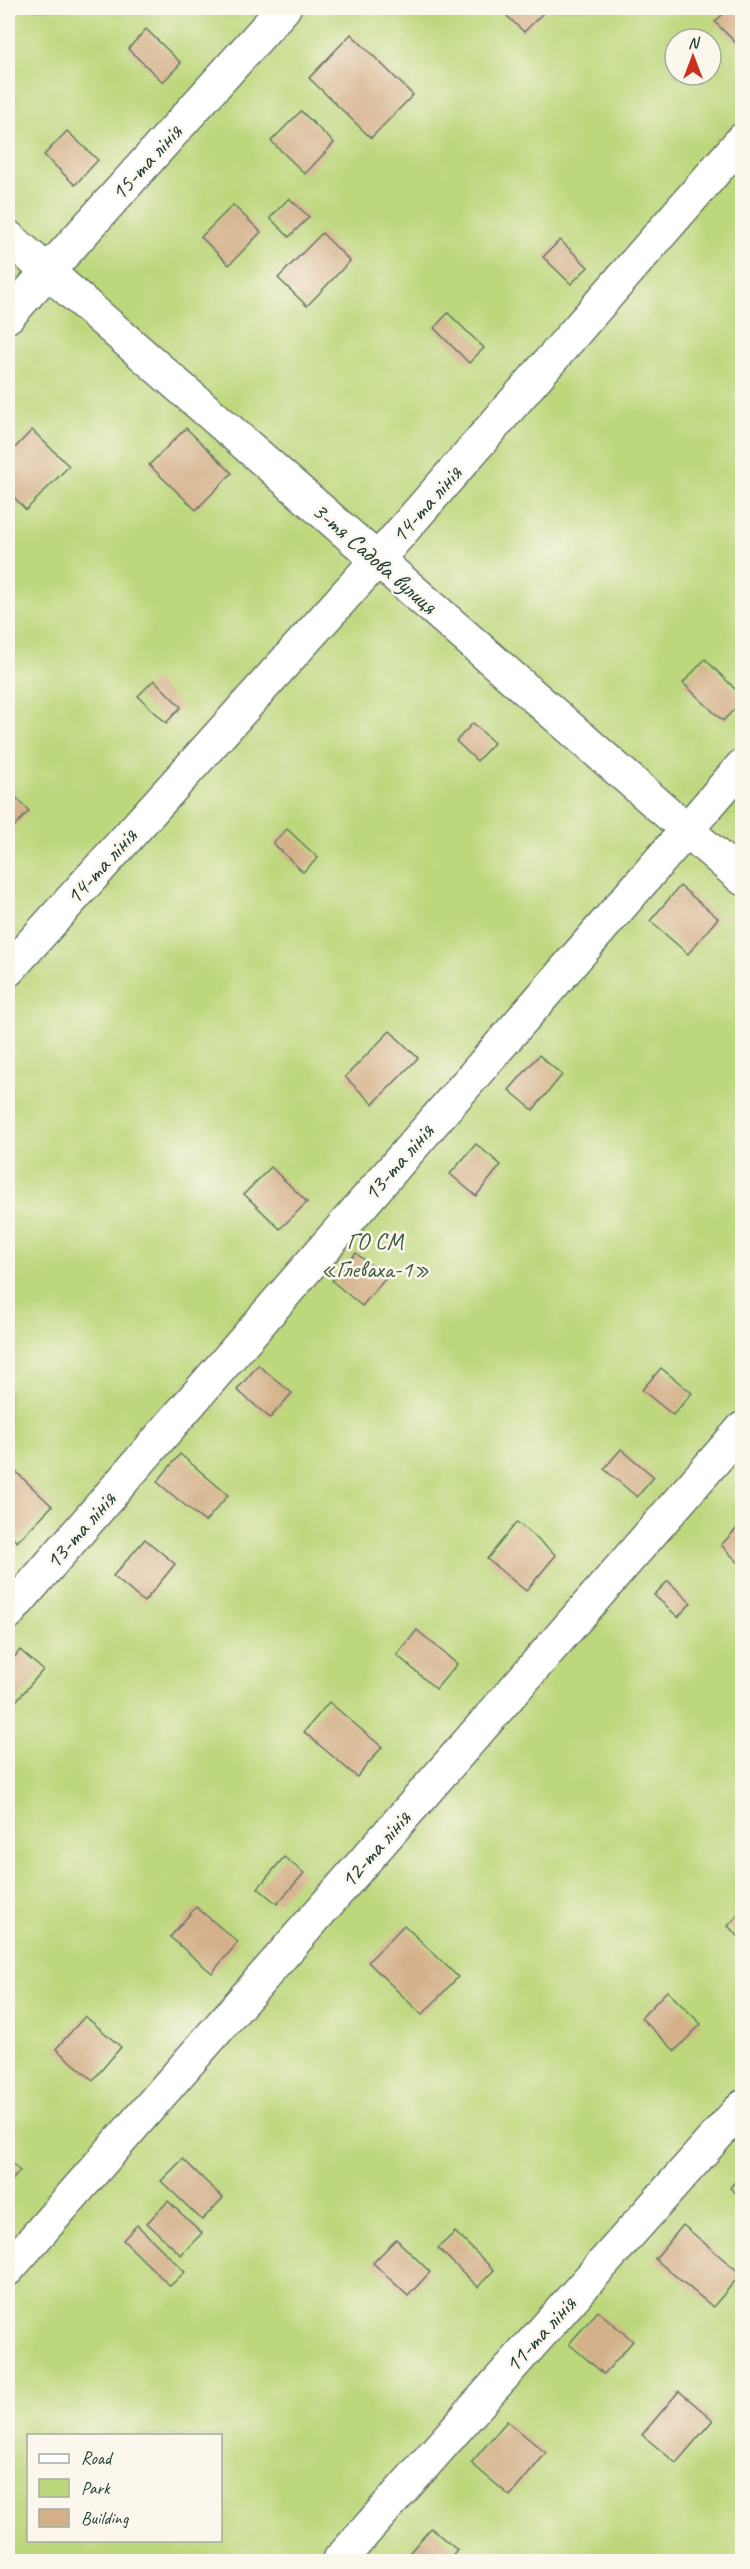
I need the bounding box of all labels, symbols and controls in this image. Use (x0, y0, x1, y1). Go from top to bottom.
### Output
north arrow (663, 27, 723, 87)
text: N (688, 33, 701, 53)
street label: 15-та лінія (104, 116, 189, 207)
street label: 14-та лінія (384, 458, 469, 549)
street label: 3-тя Садова вулиця (306, 495, 445, 621)
street label: 14-та лінія (59, 820, 144, 911)
street label: 13-та лінія (356, 1116, 441, 1207)
park label: ГО СМ «Глеваха-1» (321, 1226, 429, 1284)
street label: 13-та лінія (38, 1484, 123, 1575)
street label: 12-та лінія (333, 1803, 418, 1894)
street label: 11-та лінія (498, 2288, 583, 2379)
legend (27, 2434, 222, 2542)
text: Road (81, 2447, 114, 2469)
text: Park (81, 2477, 111, 2499)
text: Building (81, 2507, 130, 2529)

